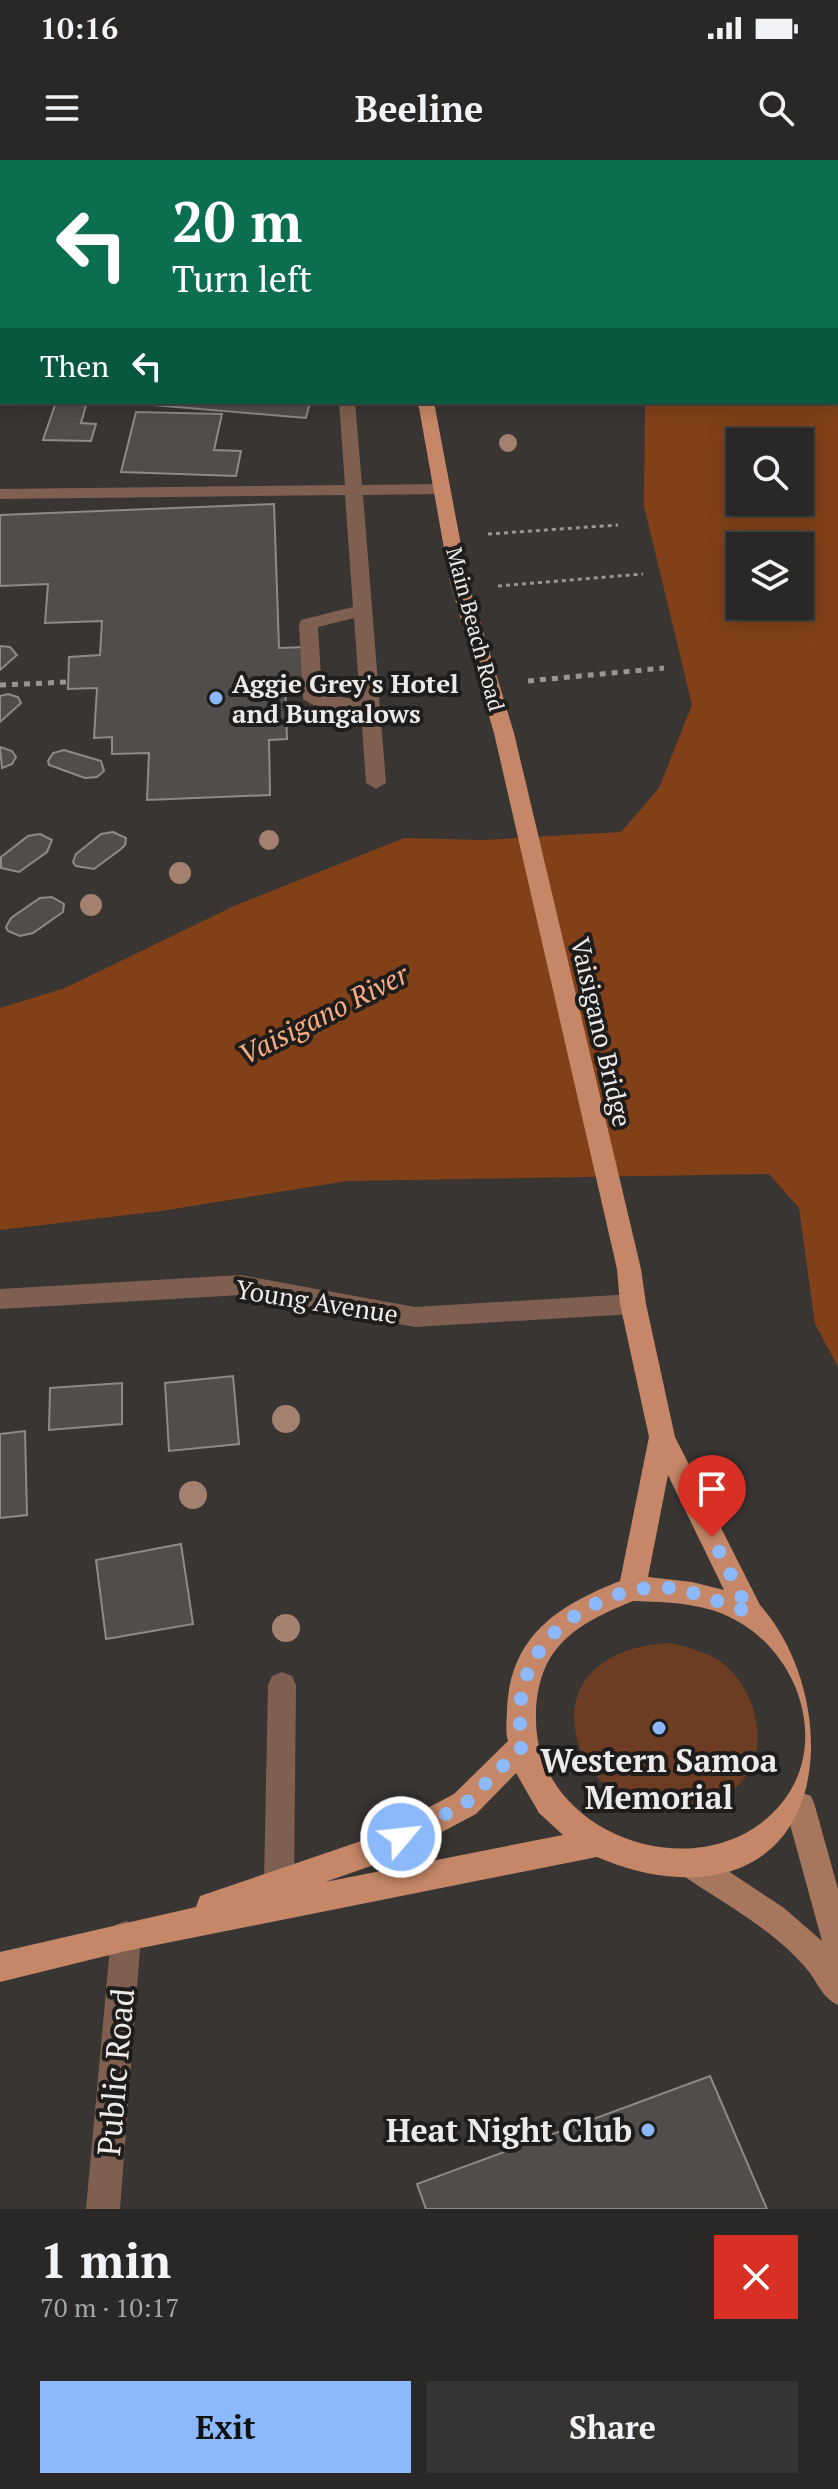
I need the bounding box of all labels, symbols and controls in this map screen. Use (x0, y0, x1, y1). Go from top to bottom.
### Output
text: 10:16 (40, 8, 118, 48)
text: Beeline (355, 85, 483, 132)
icon: menu (40, 86, 84, 130)
icon: search (754, 86, 798, 130)
text: 20 m (172, 184, 302, 258)
icon: left (40, 192, 144, 296)
text: Turn left (172, 255, 312, 302)
icon: left (125, 344, 169, 388)
text: Then (40, 346, 109, 386)
map controls (726, 428, 814, 620)
button: search (726, 428, 814, 516)
button: layers (726, 532, 814, 620)
street label: Main Beach Road (440, 544, 512, 714)
place label: Aggie Grey's Hotel and Bungalows (232, 666, 459, 730)
marker: Aggie Grey's Hotel and Bungalows (207, 689, 225, 707)
street label: Vaisigano Bridge (564, 934, 640, 1130)
water label: Vaisigano River (232, 955, 415, 1073)
street label: Young Avenue (233, 1271, 401, 1331)
pin (678, 1455, 746, 1537)
icon: arrive (690, 1467, 734, 1511)
marker: Western Samoa Memorial (650, 1719, 668, 1737)
place label: Western Samoa Memorial (540, 1739, 778, 1818)
position arrow (359, 1795, 443, 1879)
street label: Public Road (87, 1986, 143, 2158)
place label: Heat Night Club (386, 2109, 632, 2151)
marker: Heat Night Club (639, 2121, 657, 2139)
text: 1 min (40, 2228, 171, 2292)
button: close (714, 2235, 798, 2319)
text: 70 m · 10:17 (40, 2290, 179, 2324)
button: Exit (40, 2381, 411, 2473)
button: Share (427, 2381, 798, 2473)

